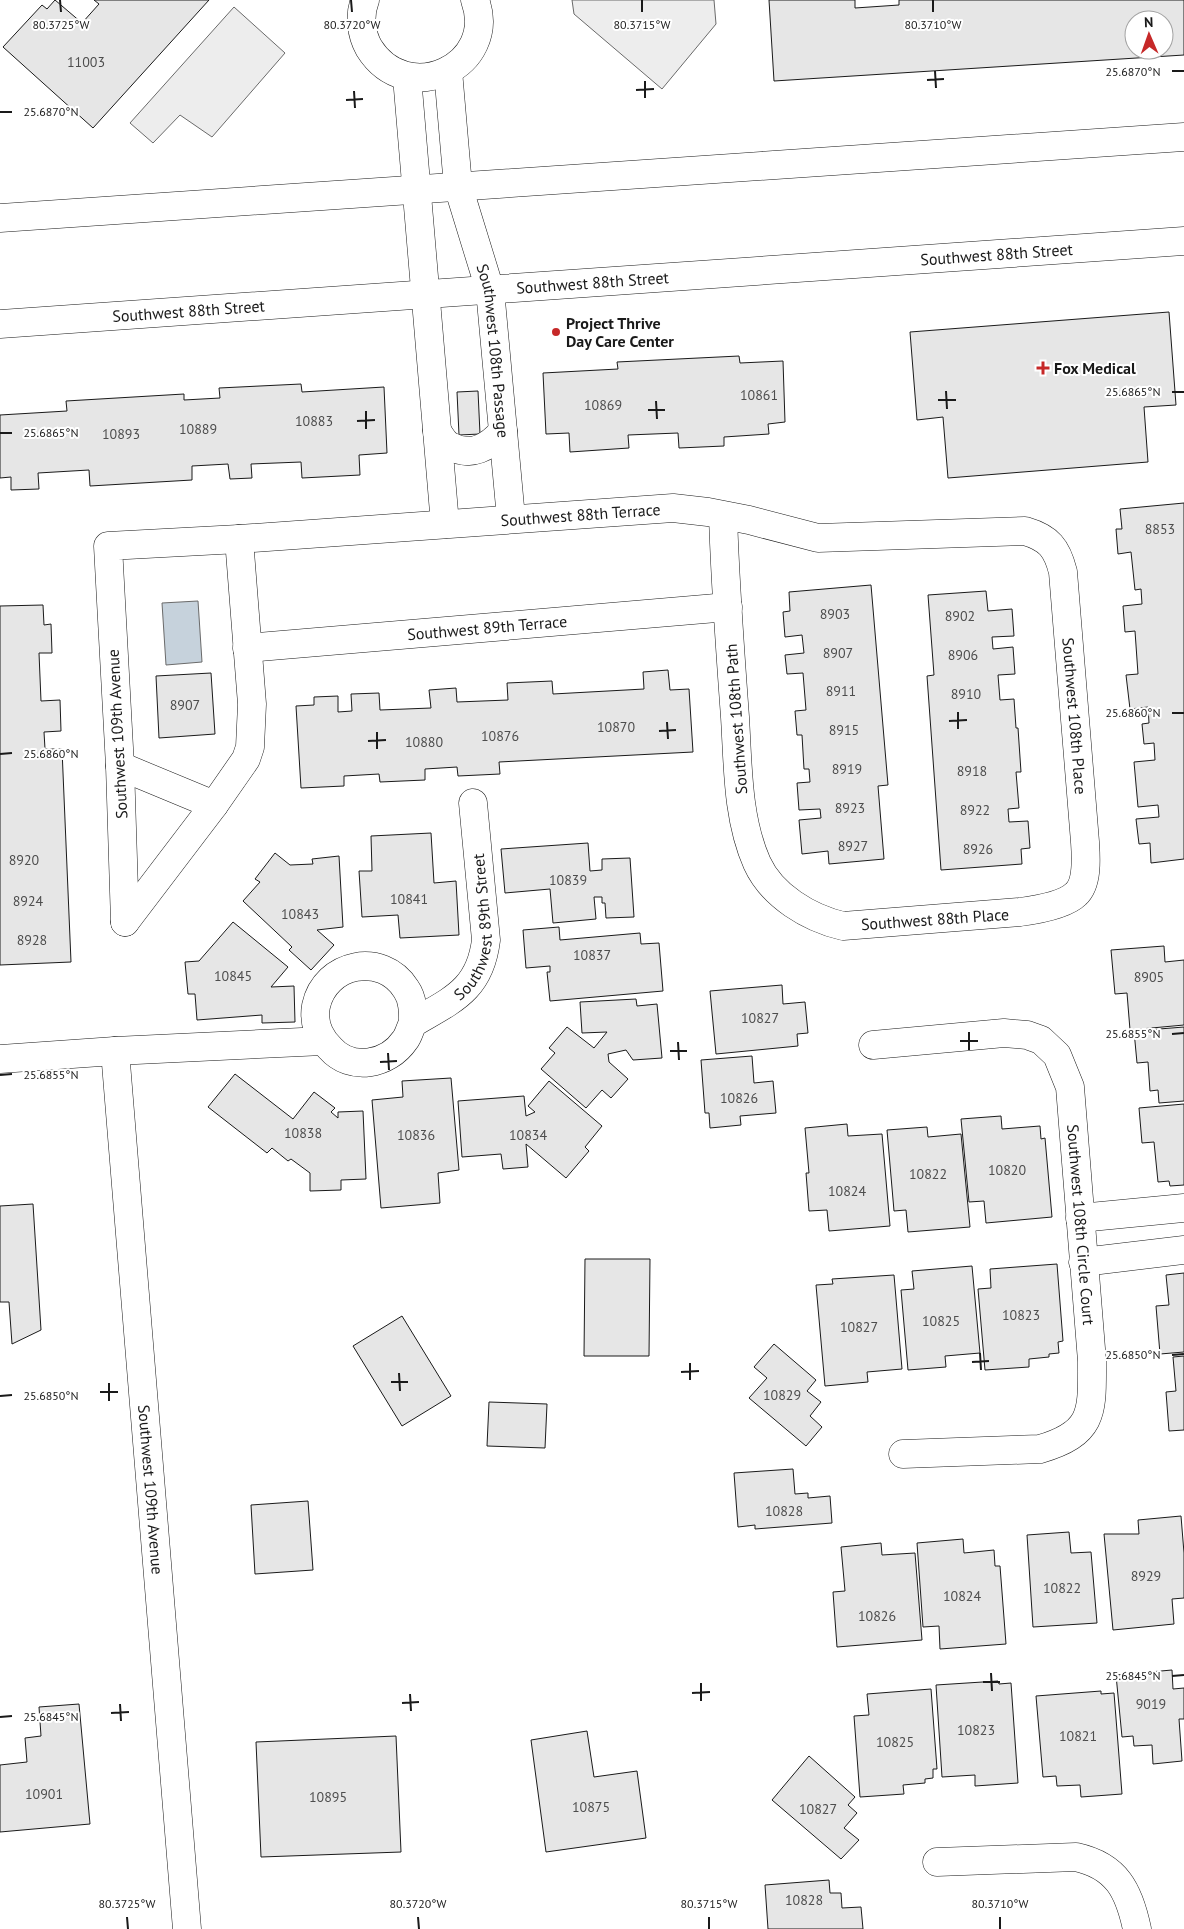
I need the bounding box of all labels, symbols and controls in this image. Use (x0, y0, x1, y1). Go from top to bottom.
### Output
north arrow (1124, 10, 1174, 60)
text: N (1144, 13, 1153, 31)
text: 80.3725°W (33, 17, 89, 32)
text: 80.3720°W (324, 17, 380, 32)
text: 80.3715°W (614, 17, 670, 32)
text: 80.3710°W (905, 17, 961, 32)
house number: 11003 (67, 53, 105, 71)
text: 25.6870°N (1106, 64, 1160, 79)
text: 25.6870°N (24, 104, 78, 119)
street label: Southwest 88th Street (920, 239, 1074, 269)
street label: Southwest 108th Passage (473, 261, 514, 439)
street label: Southwest 88th Street (516, 267, 670, 298)
street label: Southwest 88th Street (112, 295, 266, 326)
place label: Project Thrive Day Care Center (566, 313, 674, 351)
marker: Project Thrive Day Care Center (550, 326, 562, 338)
place label: Fox Medical (1054, 358, 1136, 378)
marker: Fox Medical (1036, 361, 1050, 375)
text: 25.6865°N (1106, 384, 1160, 399)
house number: 10861 (740, 386, 778, 404)
house number: 10869 (584, 396, 622, 414)
house number: 10883 (295, 412, 333, 430)
house number: 10889 (179, 420, 217, 438)
text: 25.6865°N (24, 425, 78, 440)
house number: 10893 (102, 425, 140, 443)
street label: Southwest 88th Terrace (500, 499, 661, 530)
house number: 8853 (1145, 520, 1175, 538)
house number: 8903 (820, 605, 850, 623)
house number: 8902 (945, 607, 975, 625)
street label: Southwest 89th Terrace (406, 611, 568, 644)
street label: Southwest 108th Place (1058, 637, 1091, 795)
street label: Southwest 108th Path (721, 643, 751, 795)
house number: 8907 (823, 644, 853, 662)
house number: 8906 (948, 646, 978, 664)
street label: Southwest 109th Avenue (103, 649, 131, 819)
house number: 8911 (826, 682, 856, 700)
house number: 8910 (951, 685, 982, 703)
house number: 8907 (170, 696, 200, 714)
text: 25.6860°N (1106, 705, 1160, 720)
house number: 10870 (597, 718, 635, 736)
house number: 8915 (829, 721, 859, 739)
house number: 10876 (481, 727, 519, 745)
house number: 10880 (405, 733, 443, 751)
text: 25.6860°N (24, 746, 78, 761)
house number: 8919 (832, 760, 862, 778)
house number: 8918 (957, 762, 987, 780)
house number: 8923 (835, 799, 865, 817)
house number: 8922 (960, 801, 990, 819)
house number: 8927 (838, 837, 868, 855)
house number: 8926 (963, 840, 993, 858)
house number: 8920 (9, 851, 40, 869)
street label: Southwest 89th Street (449, 852, 496, 1004)
house number: 10839 (549, 871, 587, 889)
house number: 10841 (390, 890, 428, 908)
house number: 8924 (13, 892, 44, 910)
street label: Southwest 88th Place (860, 904, 1010, 934)
house number: 10843 (281, 905, 319, 923)
house number: 8928 (17, 931, 47, 949)
house number: 10837 (573, 946, 611, 964)
house number: 10845 (214, 967, 252, 985)
house number: 8905 (1134, 968, 1164, 986)
house number: 10827 (741, 1009, 779, 1027)
text: 25.6855°N (1106, 1026, 1160, 1041)
text: 25.6855°N (24, 1067, 78, 1082)
house number: 10826 (720, 1089, 758, 1107)
house number: 10838 (284, 1124, 322, 1142)
street label: Southwest 108th Circle Court (1063, 1124, 1099, 1326)
house number: 10836 (397, 1126, 435, 1144)
house number: 10834 (509, 1126, 547, 1144)
house number: 10820 (988, 1161, 1026, 1179)
house number: 10822 (909, 1165, 947, 1183)
house number: 10824 (828, 1182, 866, 1200)
house number: 10823 (1002, 1306, 1040, 1324)
house number: 10825 (922, 1312, 960, 1330)
house number: 10827 (840, 1318, 878, 1336)
text: 25.6850°N (1106, 1347, 1160, 1362)
house number: 10829 (763, 1386, 801, 1404)
text: 25.6850°N (24, 1388, 78, 1403)
street label: Southwest 109th Avenue (134, 1404, 168, 1575)
house number: 10828 (765, 1502, 803, 1520)
house number: 8929 (1131, 1567, 1161, 1585)
house number: 10822 (1043, 1579, 1081, 1597)
house number: 10824 (943, 1587, 981, 1605)
house number: 10826 (858, 1607, 896, 1625)
text: 25.6845°N (1106, 1668, 1160, 1683)
house number: 9019 (1136, 1695, 1166, 1713)
text: 25.6845°N (24, 1709, 78, 1724)
house number: 10823 (957, 1721, 995, 1739)
house number: 10821 (1059, 1727, 1097, 1745)
house number: 10825 (876, 1733, 914, 1751)
house number: 10901 (25, 1785, 63, 1803)
house number: 10895 (309, 1788, 347, 1806)
house number: 10875 (572, 1798, 610, 1816)
house number: 10827 (799, 1800, 837, 1818)
house number: 10828 (785, 1891, 823, 1909)
text: 80.3725°W (99, 1896, 155, 1911)
text: 80.3720°W (390, 1896, 446, 1911)
text: 80.3715°W (681, 1896, 737, 1911)
text: 80.3710°W (972, 1896, 1028, 1911)

